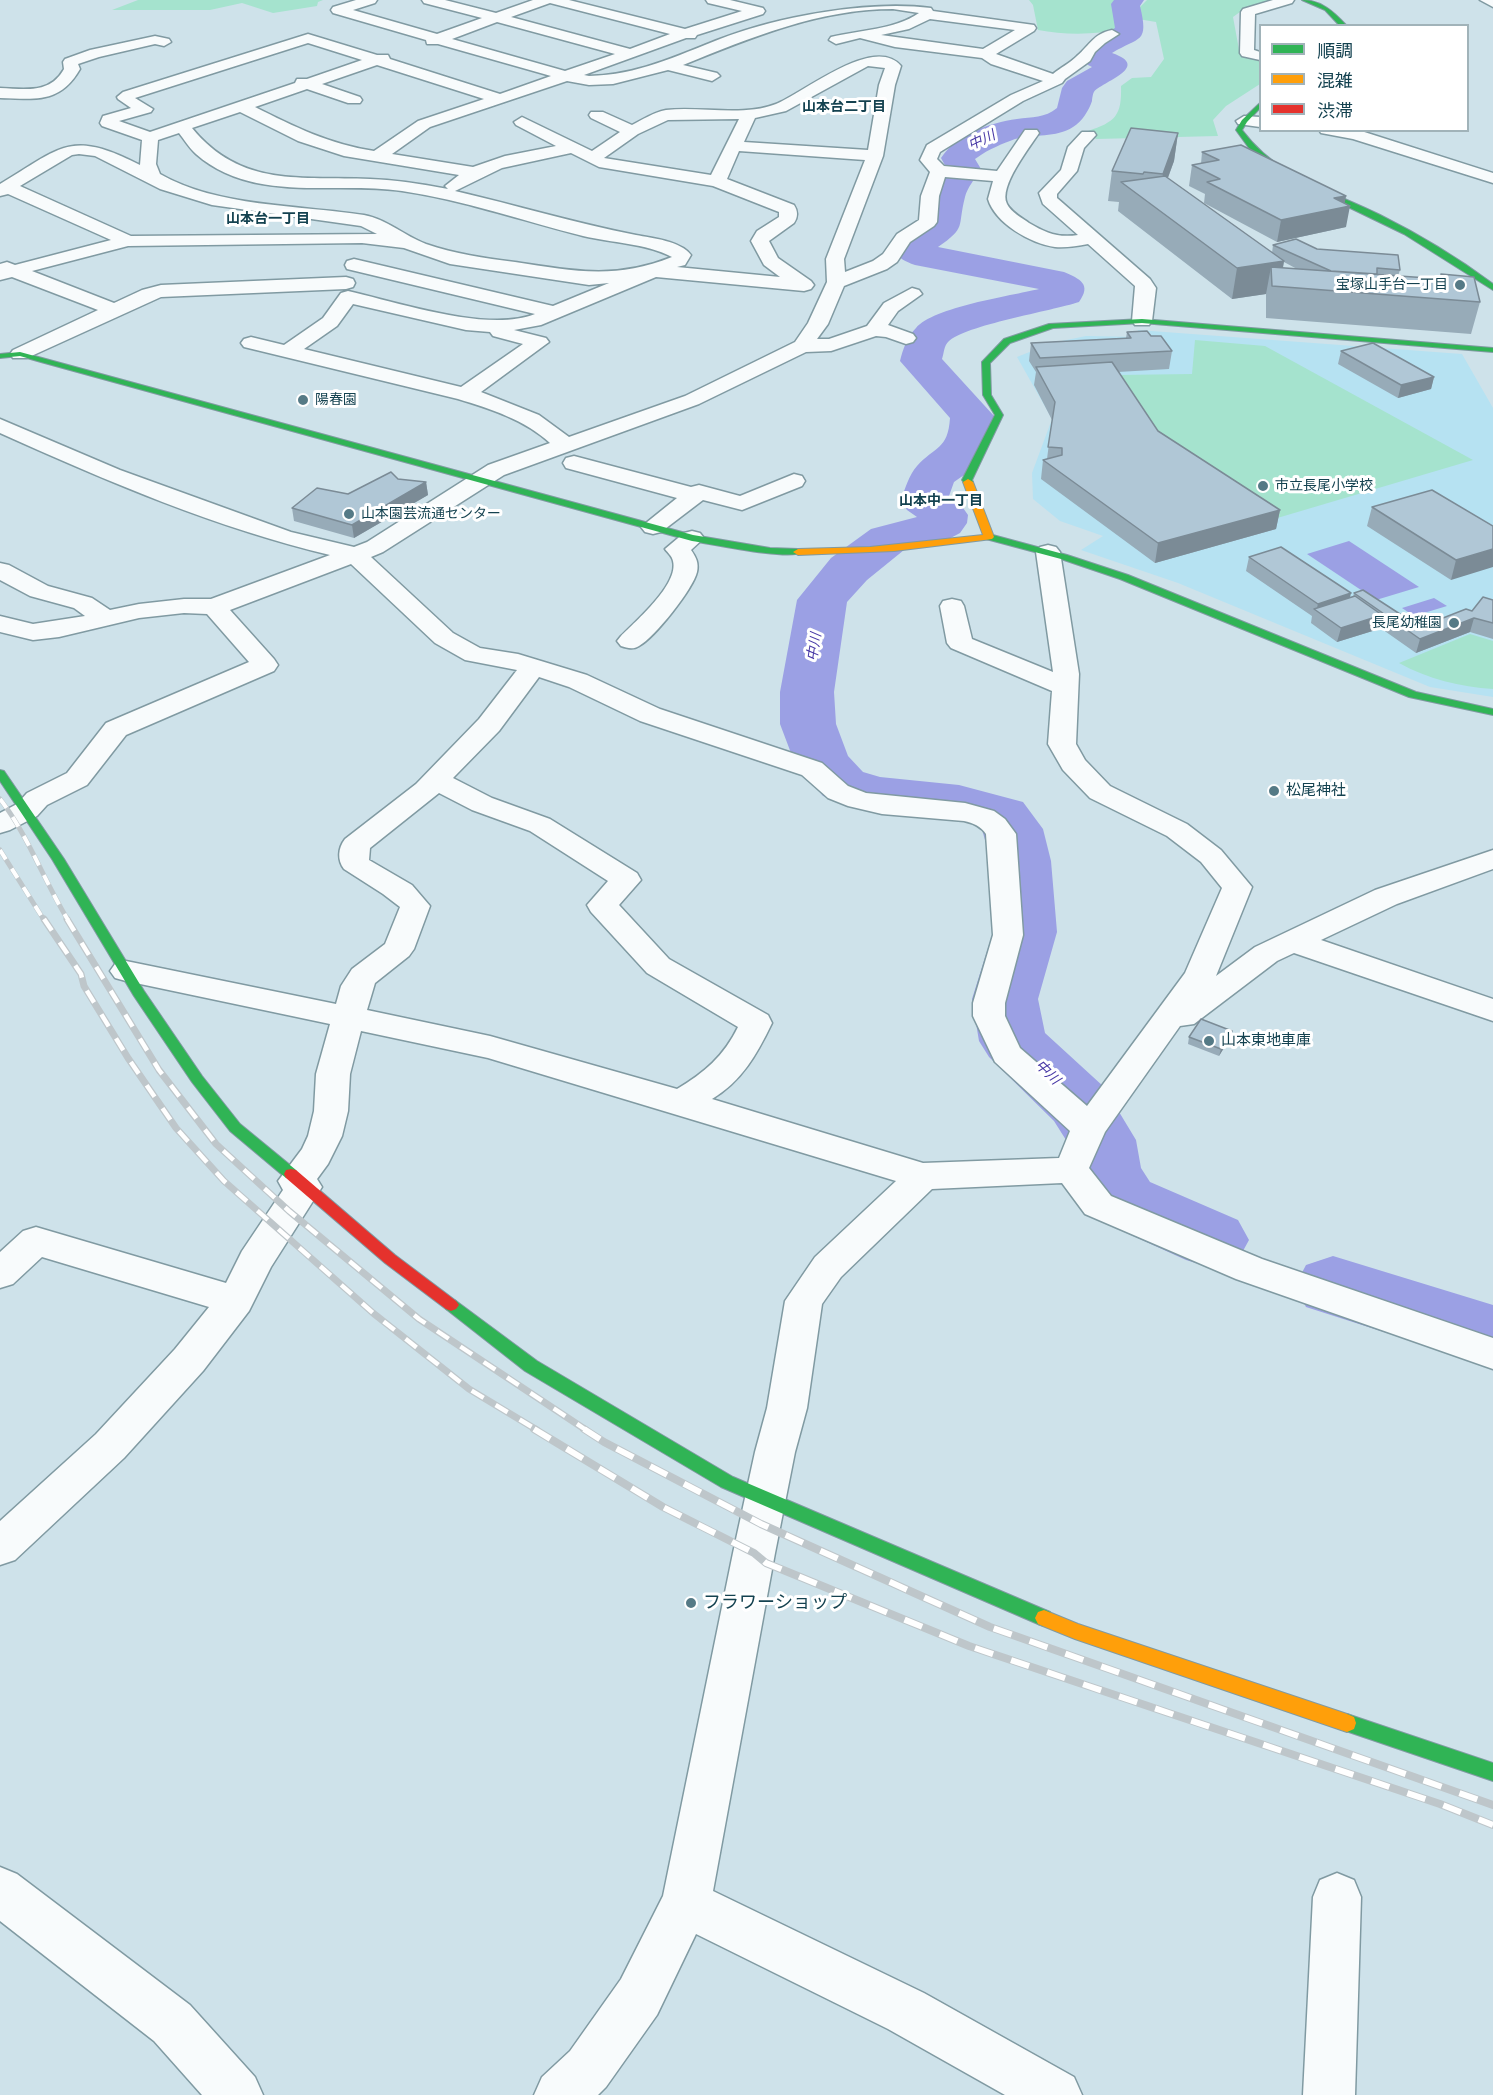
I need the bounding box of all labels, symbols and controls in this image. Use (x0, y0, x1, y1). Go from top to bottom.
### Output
legend (1259, 24, 1469, 132)
text: 順調 (1317, 40, 1353, 61)
text: 混雑 (1317, 70, 1353, 91)
district label: 山本台二丁目 (802, 99, 886, 115)
text: 渋滞 (1317, 100, 1353, 121)
water label: 中川 (966, 127, 998, 155)
district label: 山本台一丁目 (226, 211, 310, 227)
place label: 宝塚山手台一丁目 (1336, 277, 1448, 293)
marker: 宝塚山手台一丁目 (1453, 278, 1467, 292)
place label: 陽春園 (315, 392, 357, 408)
marker: 陽春園 (296, 393, 310, 407)
place label: 市立長尾小学校 (1275, 478, 1373, 494)
marker: 市立長尾小学校 (1256, 479, 1270, 493)
district label: 山本中一丁目 (899, 493, 983, 509)
place label: 山本園芸流通センター (361, 506, 501, 522)
marker: 山本園芸流通センター (342, 507, 356, 521)
place label: 長尾幼稚園 (1372, 615, 1442, 631)
marker: 長尾幼稚園 (1447, 616, 1461, 630)
water label: 中川 (805, 632, 825, 662)
place label: 松尾神社 (1286, 782, 1346, 800)
marker: 松尾神社 (1267, 784, 1281, 798)
place label: 山本東地車庫 (1221, 1032, 1311, 1050)
marker: 山本東地車庫 (1202, 1034, 1216, 1048)
water label: 中川 (1031, 1057, 1063, 1089)
place label: フラワーショップ (703, 1592, 847, 1614)
marker: フラワーショップ (684, 1596, 698, 1610)

